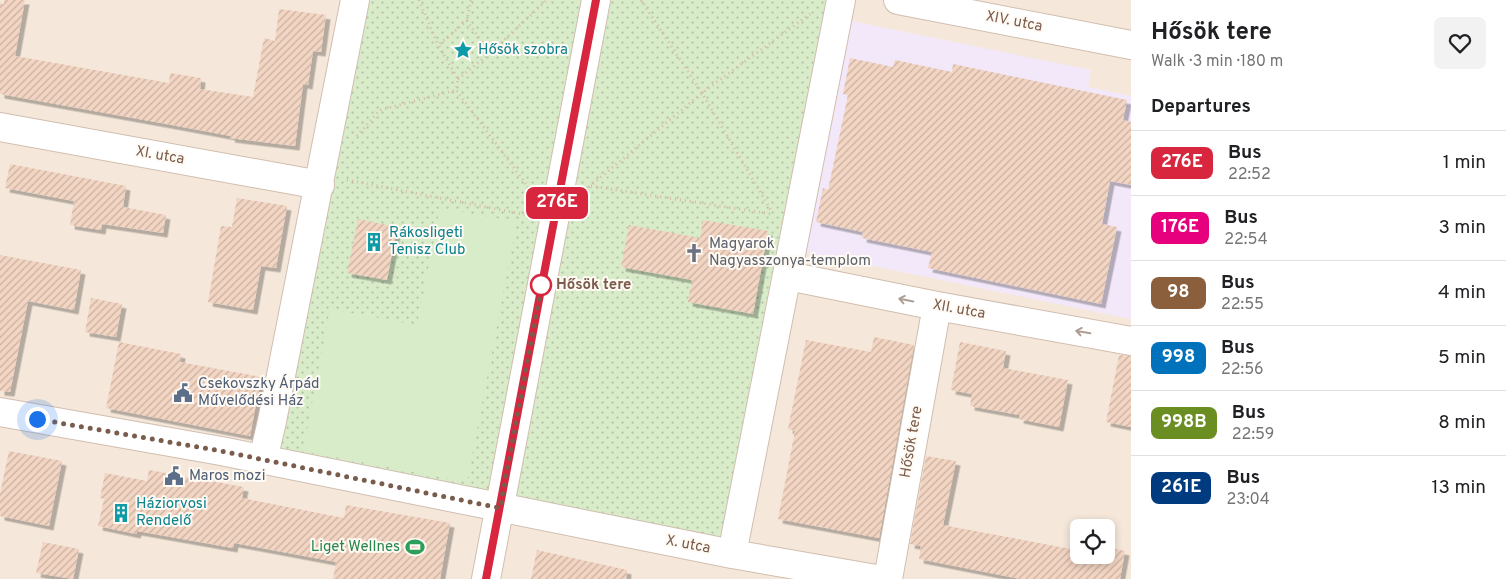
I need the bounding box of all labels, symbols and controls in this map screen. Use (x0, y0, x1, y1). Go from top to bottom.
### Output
street label: XIV. utca (984, 7, 1044, 37)
button: heart (1434, 17, 1486, 69)
text: Hősök tere (1151, 18, 1272, 48)
place icon: Hősök szobra (452, 39, 474, 61)
place label: Hősök szobra (478, 41, 568, 60)
text: Walk · 3 min · 180 m (1151, 52, 1283, 72)
text: Departures (1151, 95, 1251, 119)
text: Bus (1228, 141, 1262, 165)
street label: XI. utca (134, 142, 186, 170)
text: 276E (1161, 151, 1203, 174)
text: 1 min (1443, 151, 1486, 175)
text: 22:52 (1228, 165, 1271, 185)
line badge: 276E (522, 187, 592, 219)
text: 276E (536, 191, 578, 214)
text: Bus (1224, 206, 1258, 230)
text: 176E (1161, 216, 1199, 239)
text: 3 min (1438, 216, 1486, 240)
place label: Rákosligeti Tenisz Club (389, 224, 465, 260)
text: 22:54 (1224, 230, 1268, 250)
building icon: Rákosligeti Tenisz Club (363, 231, 385, 253)
place label: Magyarok Nagyasszonya-templom (709, 235, 871, 271)
church icon: Magyarok Nagyasszonya-templom (683, 242, 705, 264)
text: Bus (1221, 271, 1255, 295)
marker: Hősök tere (530, 274, 552, 296)
place label: Hősök tere (556, 276, 631, 295)
text: 98 (1167, 281, 1190, 304)
text: 4 min (1438, 281, 1486, 305)
one-way arrow (898, 294, 914, 304)
text: 22:55 (1221, 295, 1264, 315)
street label: XII. utca (931, 296, 987, 324)
one-way arrow (1075, 327, 1091, 337)
text: Bus (1221, 336, 1255, 360)
text: 998 (1162, 346, 1195, 369)
text: 5 min (1438, 346, 1486, 370)
text: 22:56 (1221, 360, 1264, 380)
place label: Csekovszky Árpád Művelődési Ház (198, 374, 320, 411)
public building icon: Csekovszky Árpád Művelődési Ház (172, 382, 194, 404)
text: Bus (1232, 401, 1266, 425)
street label: Hősök tere (896, 405, 928, 479)
your location (25, 407, 50, 432)
text: 998B (1161, 411, 1207, 434)
text: 8 min (1438, 411, 1486, 435)
text: 22:59 (1232, 425, 1274, 445)
public building icon: Maros mozi (163, 465, 185, 487)
text: Bus (1226, 466, 1260, 490)
place label: Maros mozi (189, 467, 265, 486)
text: 261E (1161, 476, 1201, 499)
text: 13 min (1431, 476, 1486, 500)
text: 23:04 (1226, 490, 1270, 510)
place label: Háziorvosi Rendelő (136, 495, 207, 531)
building icon: Háziorvosi Rendelő (110, 502, 132, 524)
map controls (1070, 519, 1115, 564)
button: locate (1070, 519, 1115, 564)
street label: X. utca (664, 531, 712, 559)
sports icon: Liget Wellnes (404, 536, 426, 558)
place label: Liget Wellnes (311, 538, 400, 557)

